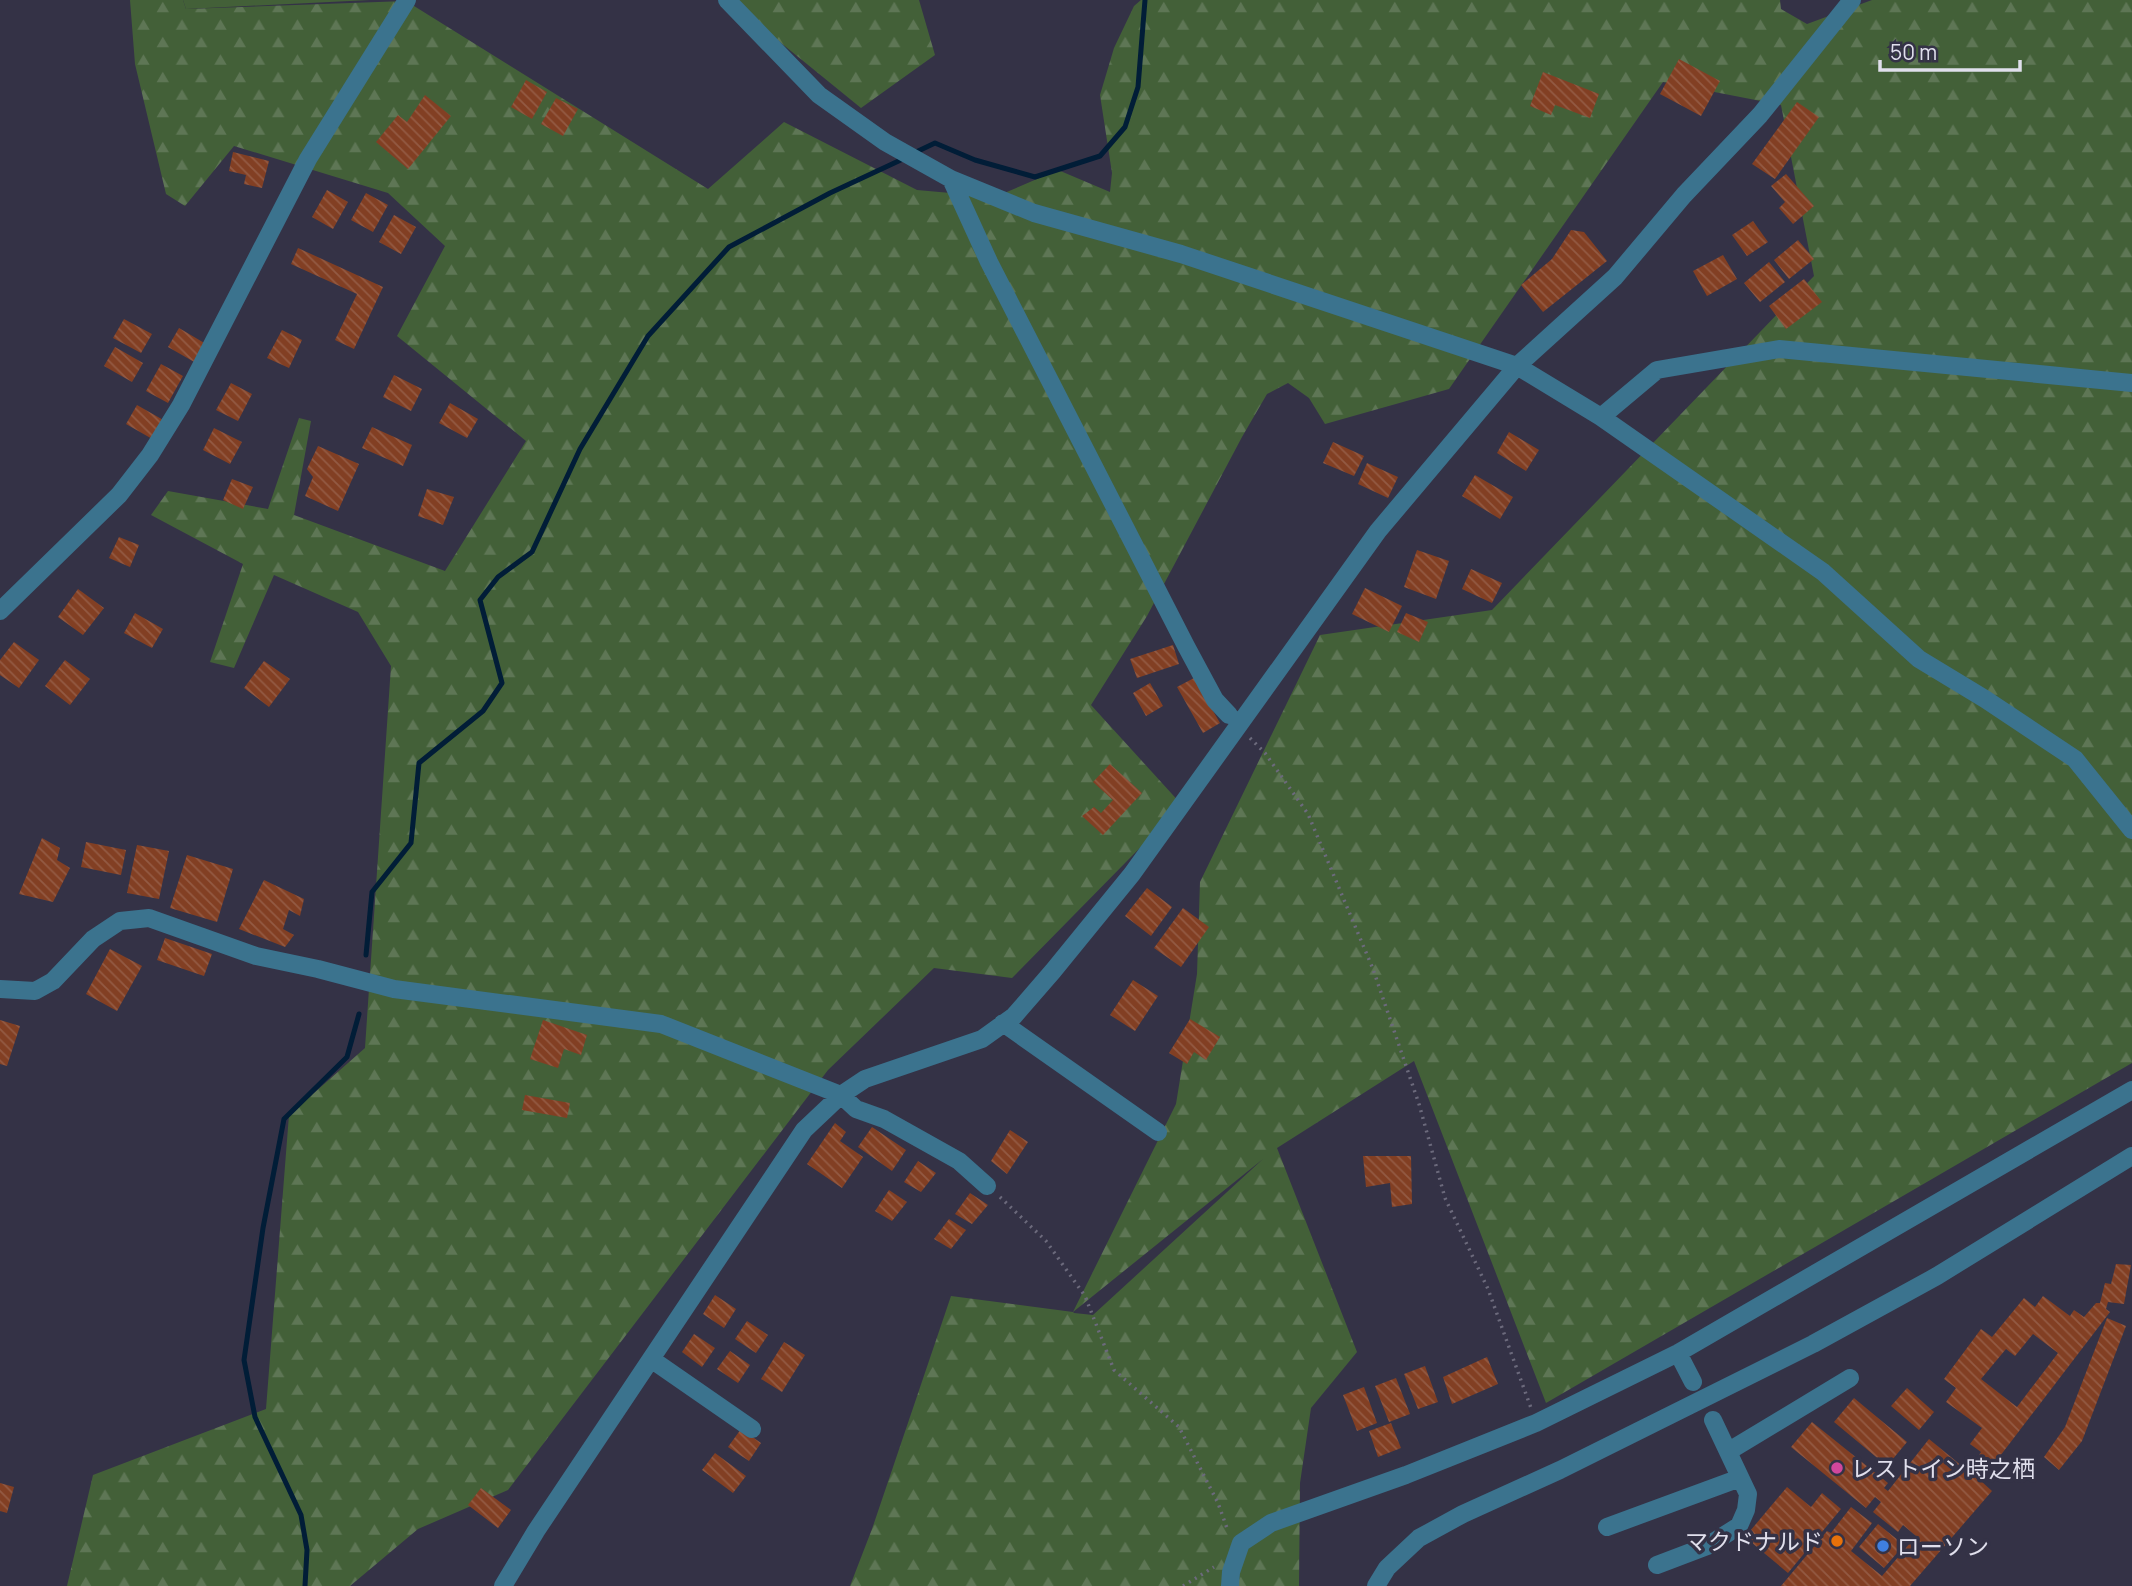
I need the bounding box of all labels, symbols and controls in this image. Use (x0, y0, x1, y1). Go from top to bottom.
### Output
scale bar (1880, 28, 2020, 72)
text: 50 m (1890, 38, 1937, 66)
place label: レストイン時之栖 (1851, 1452, 2035, 1484)
marker: レストイン時之栖 (1829, 1460, 1845, 1476)
place label: マクドナルド (1685, 1525, 1823, 1557)
place label: ローソン (1897, 1530, 1989, 1562)
marker: マクドナルド (1829, 1533, 1845, 1549)
marker: ローソン (1875, 1538, 1891, 1554)

